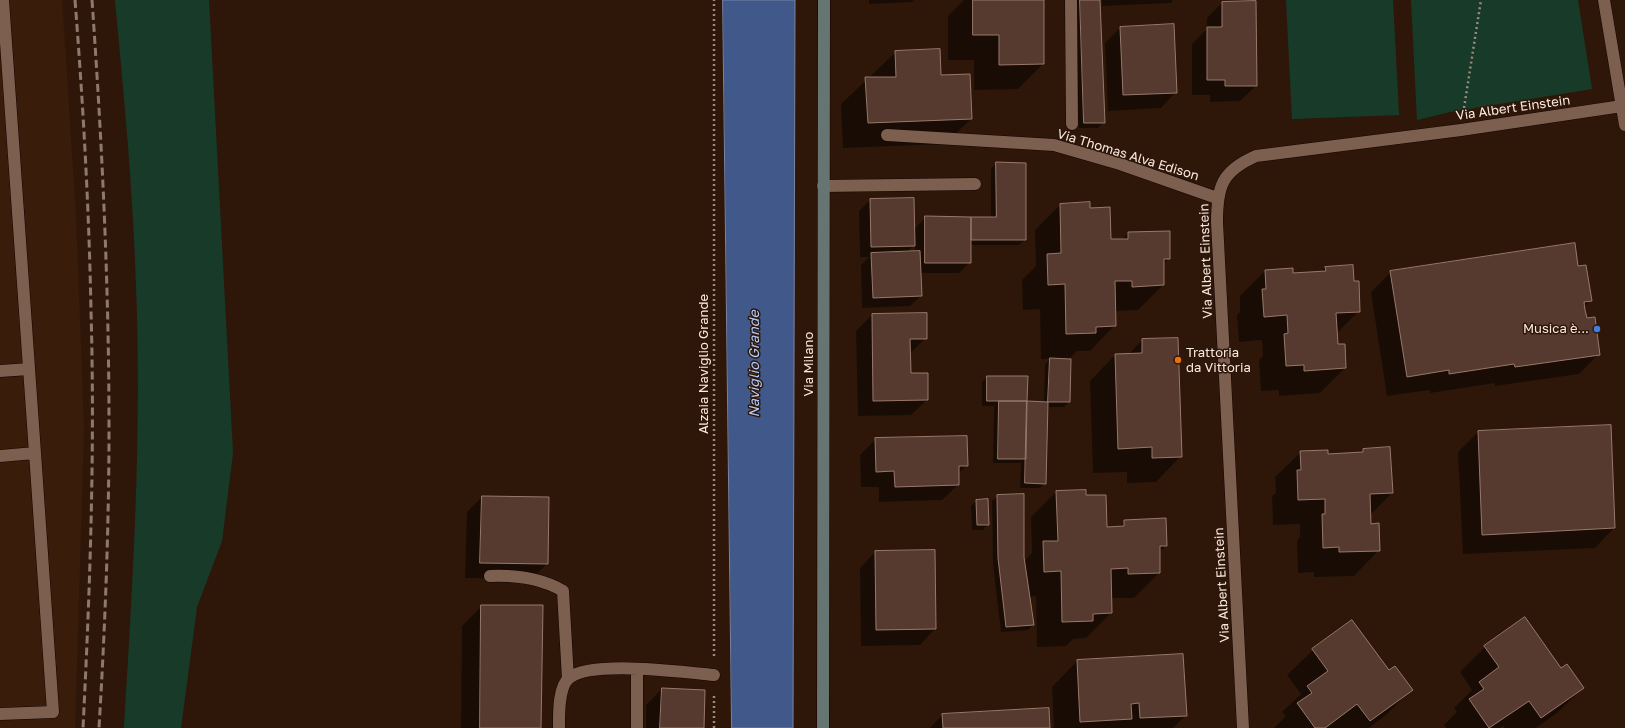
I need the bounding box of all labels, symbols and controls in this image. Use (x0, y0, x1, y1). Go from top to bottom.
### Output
street label: Via Albert Einstein (1455, 92, 1571, 124)
street label: Via Thomas Alva Edison (1055, 126, 1201, 184)
street label: Via Albert Einstein (1196, 203, 1216, 319)
street label: Alzaia Naviglio Grande (696, 294, 712, 434)
water label: Naviglio Grande (747, 310, 763, 418)
place label: Musica è... (1523, 321, 1589, 337)
marker: Musica è... (1592, 324, 1602, 334)
street label: Via Milano (801, 332, 817, 396)
place label: Trattoria da Vittoria (1186, 345, 1251, 376)
marker: Trattoria da Vittoria (1173, 355, 1183, 365)
street label: Via Albert Einstein (1211, 527, 1233, 643)

